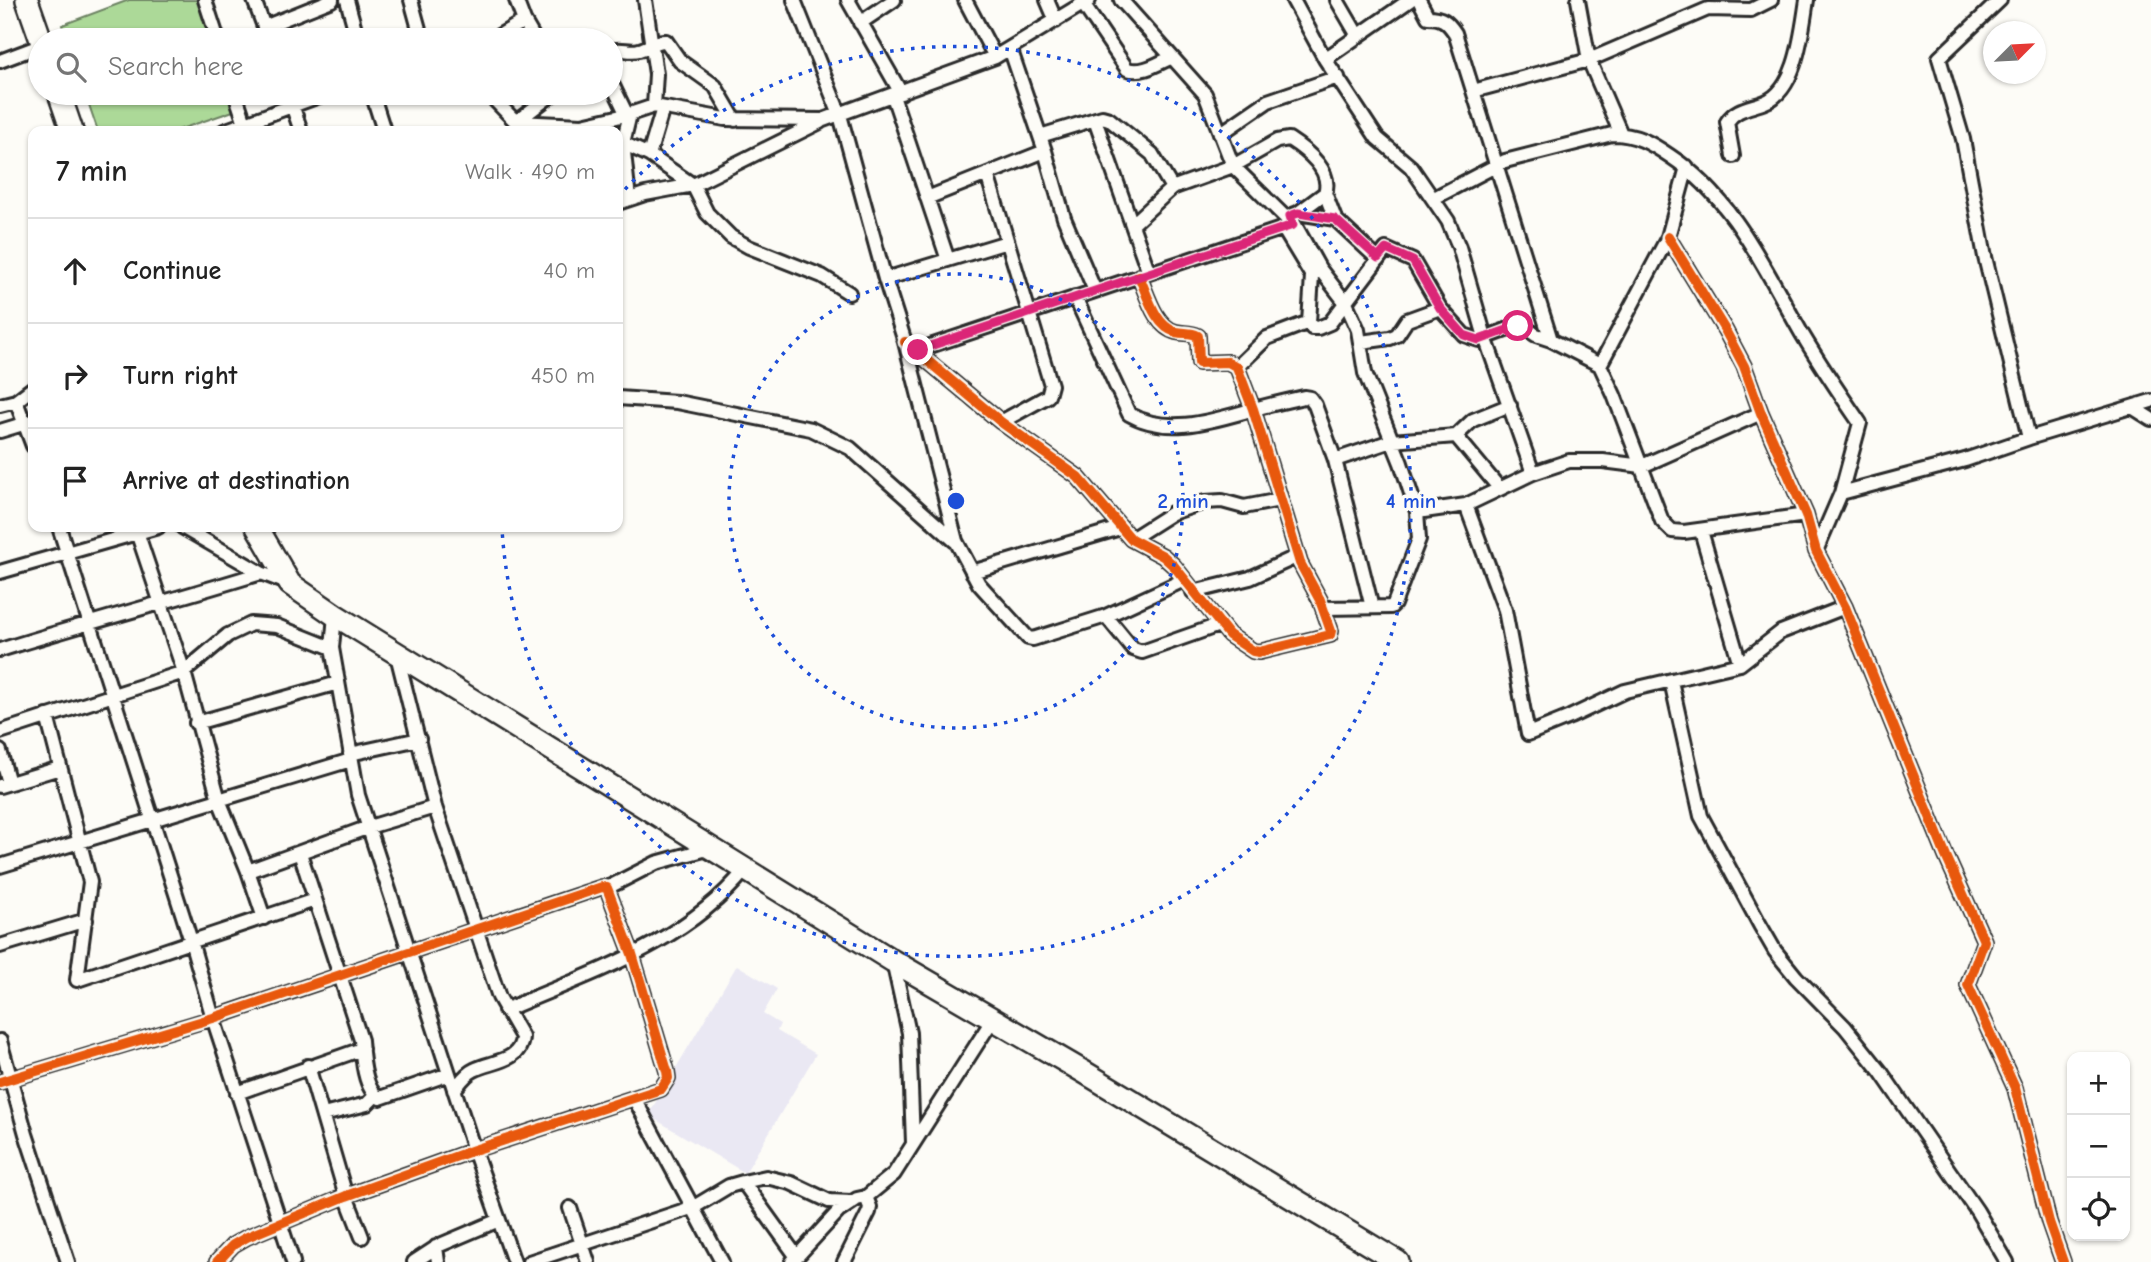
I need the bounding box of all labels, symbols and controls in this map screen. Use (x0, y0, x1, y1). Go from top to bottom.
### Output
north arrow (1983, 21, 2046, 84)
search box (28, 28, 623, 105)
icon: search (52, 48, 90, 86)
text: Search here (108, 52, 243, 82)
text: 7 min (56, 154, 128, 189)
text: Walk · 490 m (465, 158, 595, 185)
icon: ahead (56, 252, 94, 290)
text: Continue (123, 256, 221, 286)
text: 40 m (543, 257, 595, 284)
route start (1502, 310, 1533, 341)
route end (902, 334, 933, 365)
icon: right (56, 357, 94, 395)
text: Turn right (123, 361, 237, 391)
text: 450 m (531, 362, 595, 389)
icon: arrive (56, 462, 94, 500)
text: Arrive at destination (123, 466, 350, 496)
centre of rings (944, 489, 968, 513)
text: 2 min (1157, 489, 1209, 513)
text: 4 min (1386, 489, 1436, 513)
map controls (2067, 1052, 2130, 1241)
button: + (2067, 1052, 2130, 1115)
button: − (2067, 1115, 2130, 1178)
button: locate (2067, 1178, 2130, 1241)

